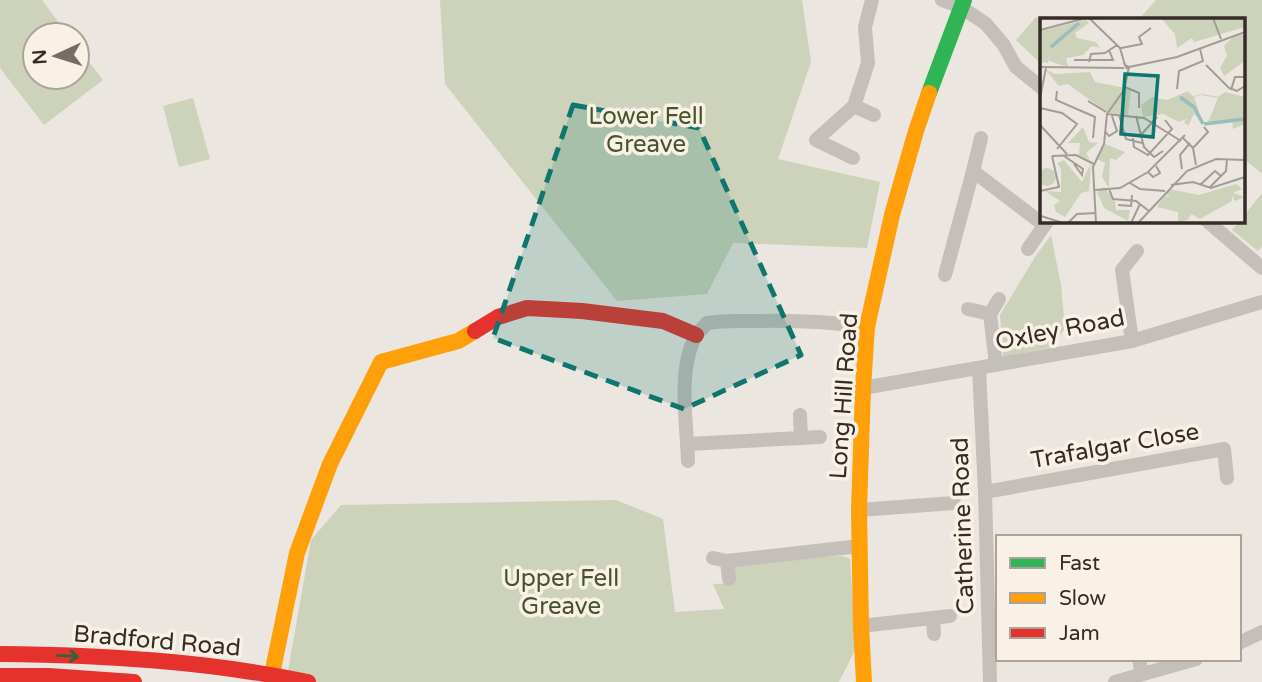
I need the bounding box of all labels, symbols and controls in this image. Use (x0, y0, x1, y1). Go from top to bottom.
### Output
inset map (1040, 18, 1244, 222)
north arrow (21, 21, 91, 91)
text: N (29, 49, 52, 65)
park label: Lower Fell Greave (588, 102, 704, 159)
street label: Oxley Road (993, 303, 1127, 357)
street label: Long Hill Road (824, 312, 864, 480)
street label: Trafalgar Close (1029, 417, 1201, 475)
street label: Catherine Road (945, 437, 981, 615)
legend (996, 535, 1241, 661)
text: Fast (1059, 551, 1100, 576)
park label: Upper Fell Greave (503, 564, 619, 621)
text: Slow (1059, 586, 1107, 611)
street label: Bradford Road (72, 619, 242, 663)
text: Jam (1059, 621, 1100, 646)
one-way arrow (56, 649, 79, 662)

